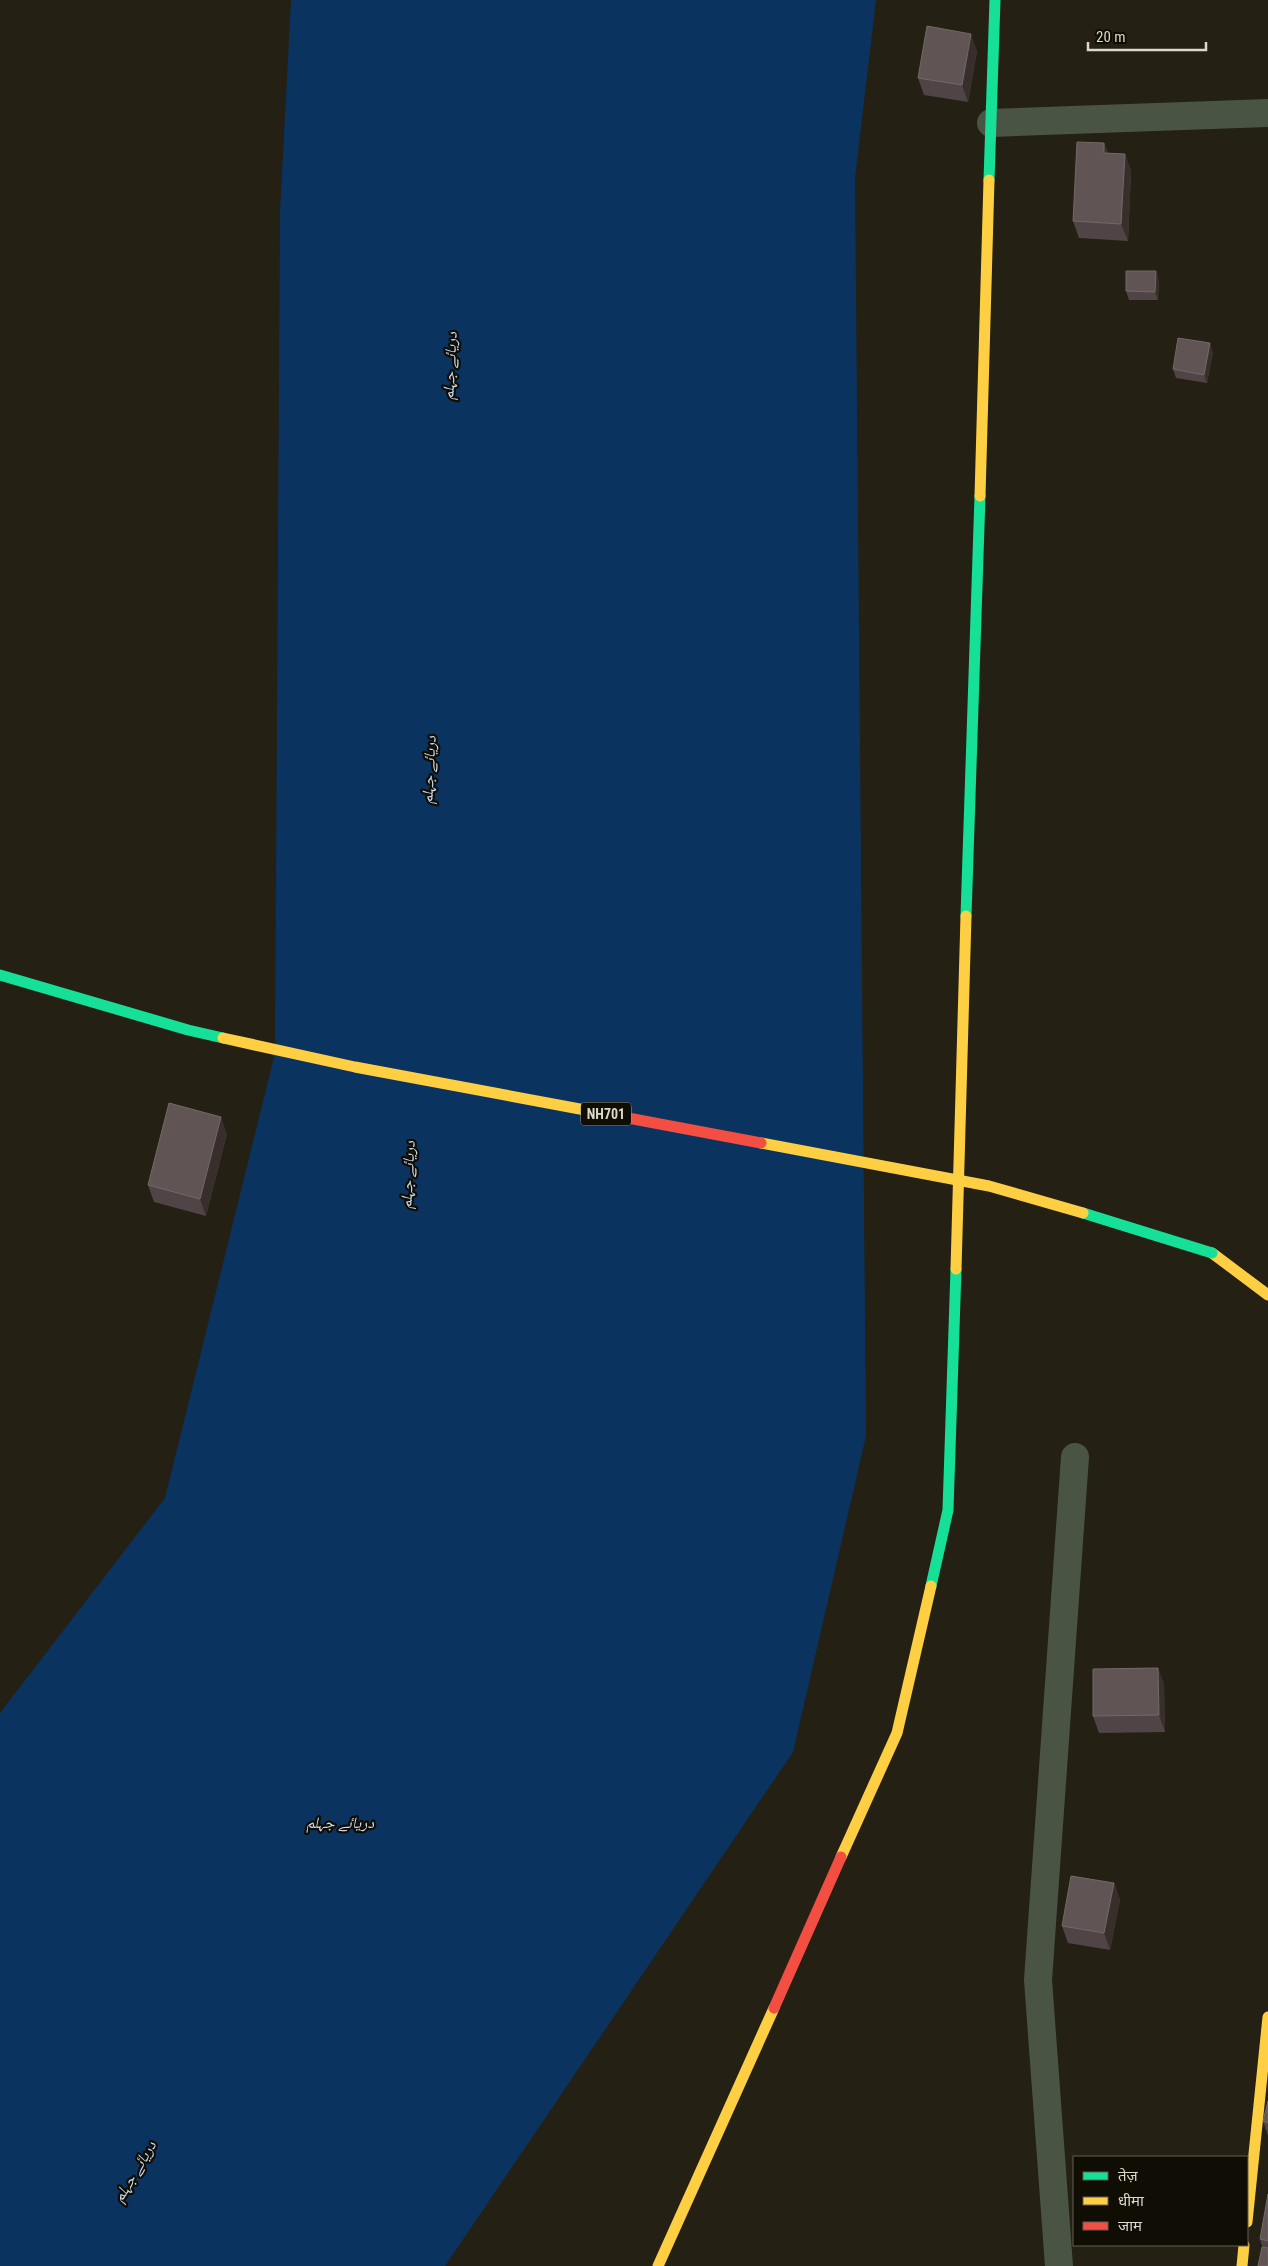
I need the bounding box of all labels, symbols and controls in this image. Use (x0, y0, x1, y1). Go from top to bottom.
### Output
scale bar (1088, 20, 1206, 52)
text: 20 m (1096, 28, 1126, 46)
water label: دریائے جہلم (438, 331, 462, 401)
water label: دریائے جہلم (417, 735, 441, 805)
road number: NH701 (581, 1102, 631, 1126)
water label: دریائے جہلم (396, 1140, 420, 1210)
water label: دریائے جہلم (306, 1813, 374, 1833)
water label: دریائے جہلم (109, 2137, 161, 2206)
legend (1073, 2156, 1248, 2246)
text: तेज़ (1118, 2167, 1139, 2185)
text: धीमा (1118, 2192, 1145, 2210)
text: जाम (1118, 2217, 1143, 2235)

